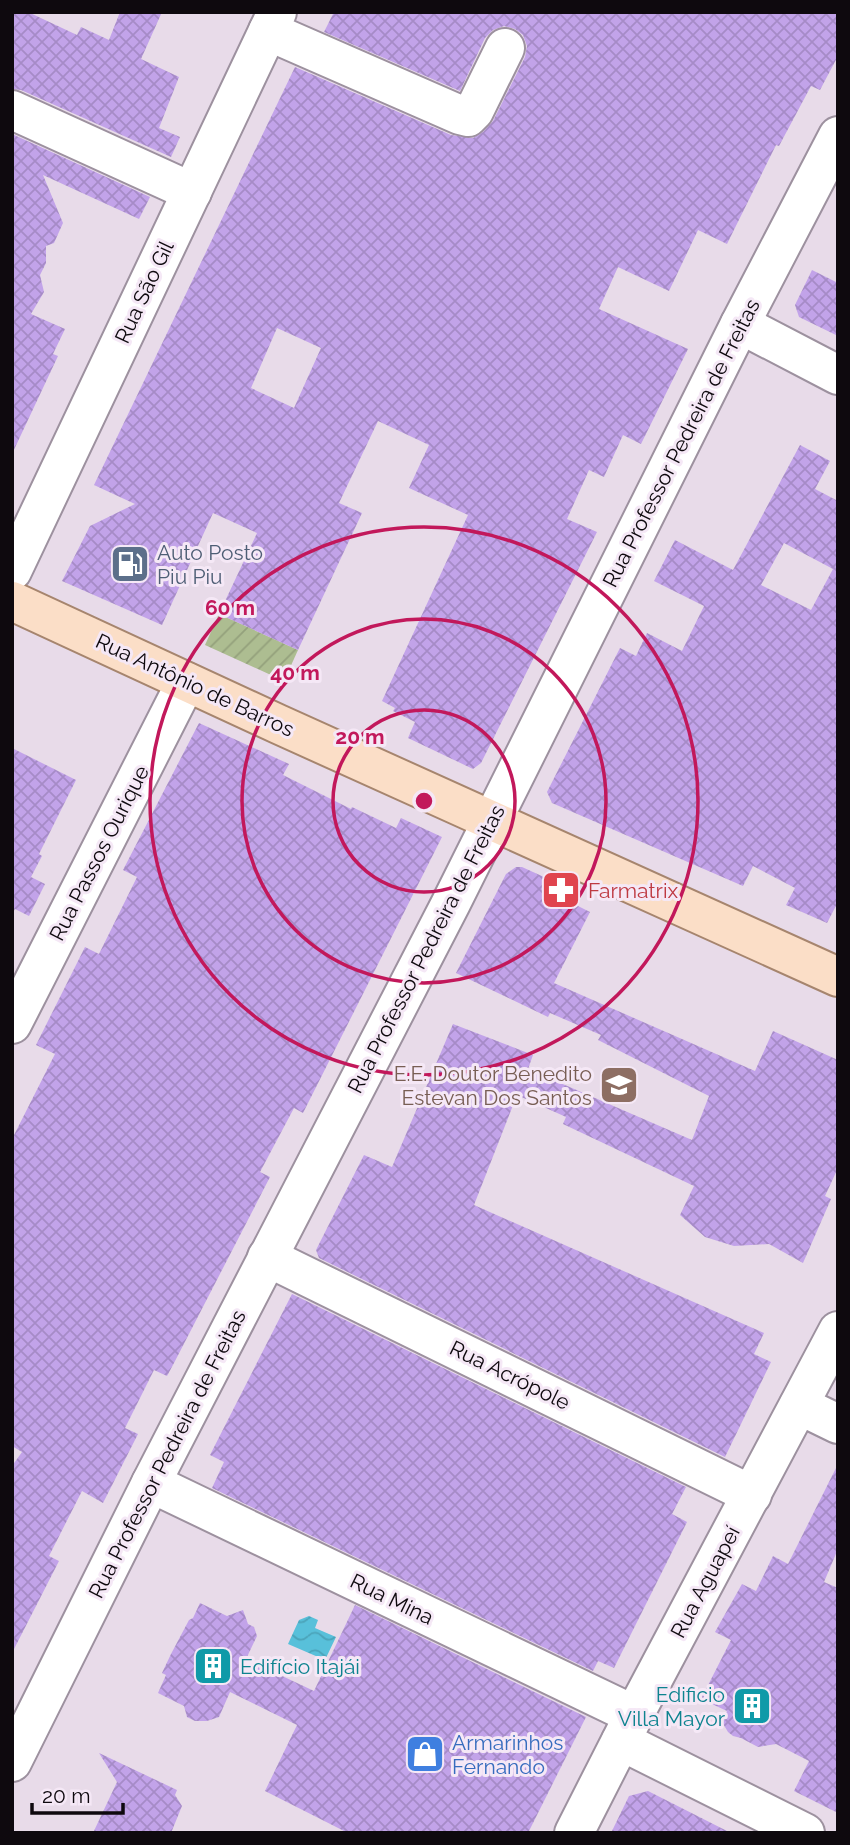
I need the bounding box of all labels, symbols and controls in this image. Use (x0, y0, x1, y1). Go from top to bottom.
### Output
street label: Rua São Gil (109, 237, 179, 347)
street label: Rua Professor Pedreira de Freitas (597, 295, 765, 591)
place label: Auto Posto Piu Piu (157, 540, 263, 589)
fuel station icon: Auto Posto Piu Piu (109, 543, 151, 585)
text: 60 m (205, 595, 255, 620)
street label: Rua Antônio de Barros (92, 628, 298, 742)
text: 40 m (270, 660, 320, 685)
text: 20 m (335, 724, 385, 749)
street label: Rua Passos Ourique (44, 761, 154, 945)
centre of rings (412, 789, 436, 813)
street label: Rua Professor Pedreira de Freitas (342, 801, 510, 1097)
pharmacy icon: Farmatrix (540, 869, 582, 911)
place label: Farmatrix (588, 878, 678, 903)
place label: E.E. Doutor Benedito Estevan Dos Santos (394, 1061, 592, 1110)
school or university icon: E.E. Doutor Benedito Estevan Dos Santos (598, 1064, 640, 1106)
street label: Rua Professor Pedreira de Freitas (83, 1306, 251, 1602)
street label: Rua Acrópole (446, 1335, 574, 1415)
street label: Rua Aguapeí (665, 1522, 745, 1642)
street label: Rua Mina (346, 1568, 438, 1630)
building icon: Edifício Itajái (192, 1645, 234, 1687)
place label: Edifício Itajái (240, 1654, 360, 1679)
place label: Edificio Villa Mayor (618, 1682, 726, 1731)
building icon: Edificio Villa Mayor (731, 1685, 773, 1727)
place label: Armarinhos Fernando (452, 1730, 563, 1779)
shop icon: Armarinhos Fernando (404, 1733, 446, 1775)
scale bar (32, 1772, 122, 1816)
text: 20 m (42, 1783, 90, 1808)

